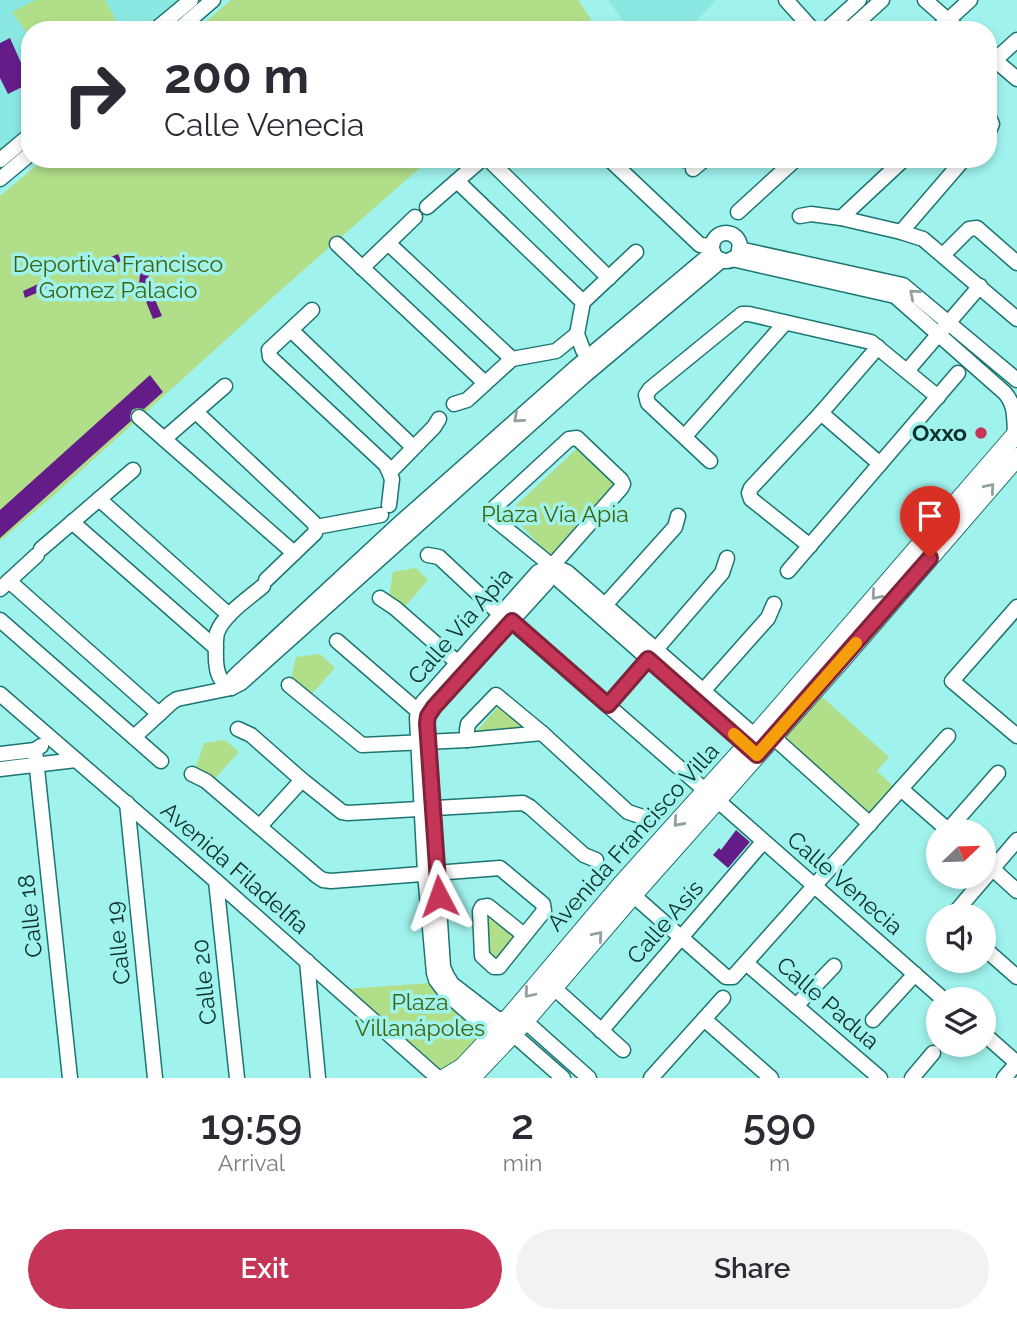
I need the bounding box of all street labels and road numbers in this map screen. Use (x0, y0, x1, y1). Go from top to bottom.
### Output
street label: Calle Vía Apia (402, 562, 517, 689)
street label: Avenida Francisco Villa (541, 737, 724, 936)
street label: Avenida Filadelfia (156, 796, 315, 939)
street label: Calle Venecia (782, 825, 909, 940)
street label: Calle 18 (12, 873, 47, 959)
street label: Calle Asís (621, 874, 708, 969)
street label: Calle 19 (100, 900, 135, 986)
street label: Calle 20 (186, 938, 221, 1026)
street label: Calle Padua (771, 951, 885, 1055)

